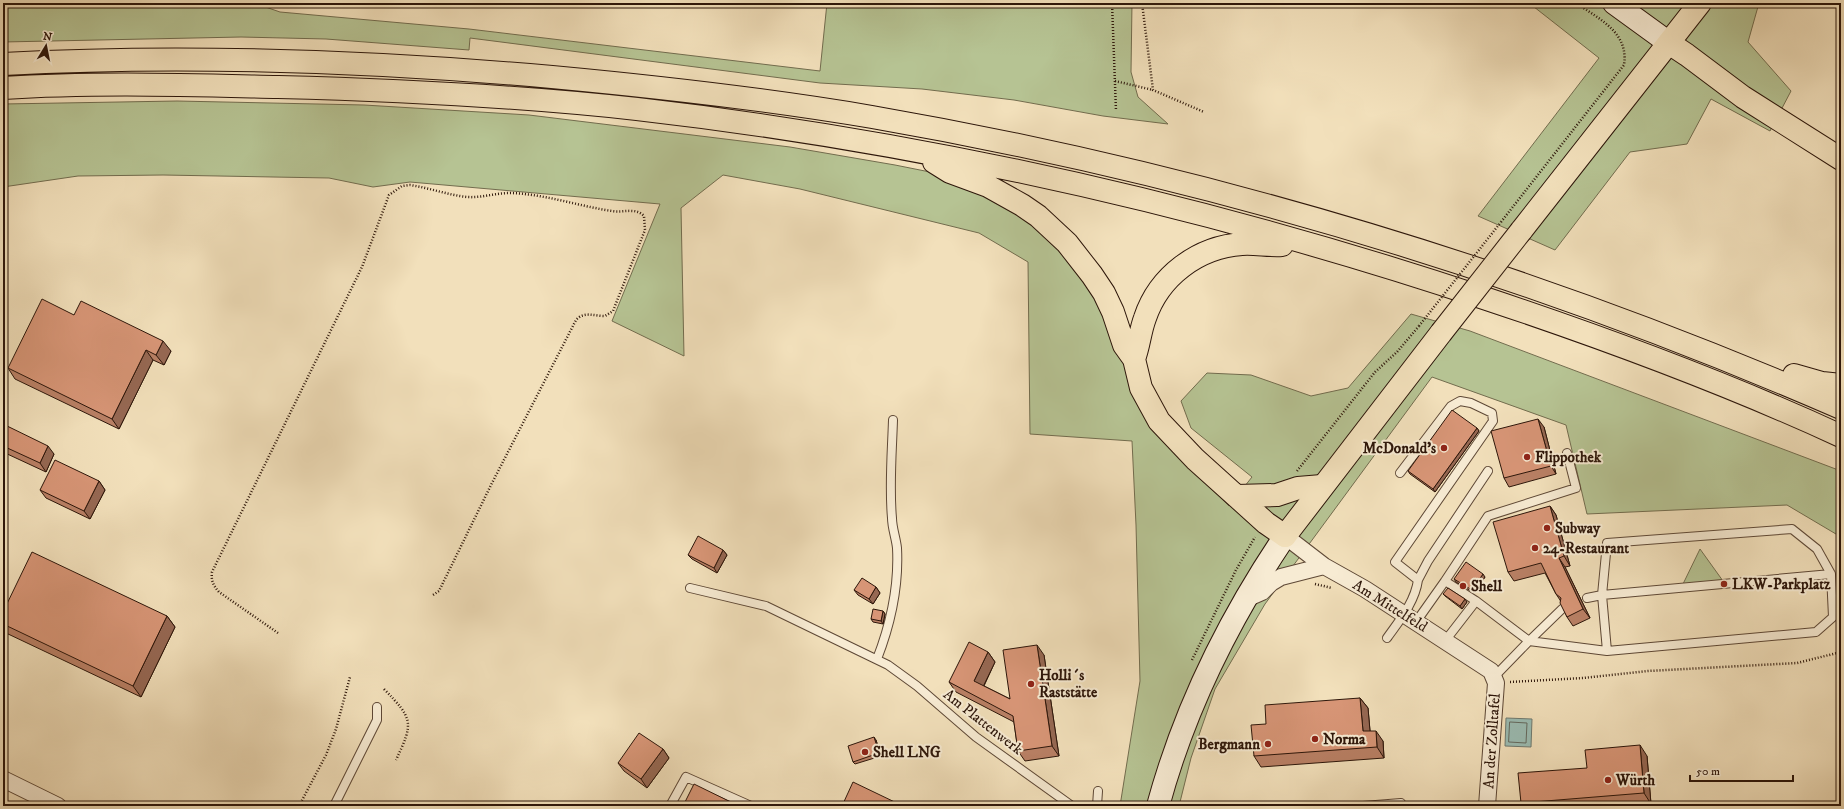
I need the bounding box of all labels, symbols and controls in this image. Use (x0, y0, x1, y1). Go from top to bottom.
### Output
north arrow (26, 26, 66, 66)
text: N (42, 29, 53, 45)
place label: McDonald's (1363, 439, 1436, 458)
marker: McDonald's (1439, 443, 1449, 453)
place label: Flippothek (1535, 448, 1602, 467)
marker: Flippothek (1522, 452, 1532, 462)
place label: Subway (1555, 519, 1601, 538)
marker: Subway (1542, 523, 1552, 533)
place label: 24-Restaurant (1543, 539, 1629, 558)
marker: 24-Restaurant (1530, 543, 1540, 553)
street label: Am Mittelfeld (1349, 575, 1431, 637)
place label: LKW-Parkplatz (1732, 575, 1831, 594)
place label: Shell (1471, 577, 1502, 596)
marker: LKW-Parkplatz (1719, 579, 1729, 589)
marker: Shell (1458, 581, 1468, 591)
place label: Holli´s Raststätte (1039, 666, 1098, 702)
marker: Holli´s Raststätte (1026, 679, 1036, 689)
street label: Am Plattenwerk (939, 685, 1027, 759)
street label: An der Zolltafel (1479, 692, 1505, 789)
place label: Norma (1323, 730, 1366, 749)
marker: Norma (1310, 734, 1320, 744)
place label: Bergmann (1198, 735, 1260, 754)
marker: Bergmann (1263, 739, 1273, 749)
place label: Shell LNG (873, 743, 941, 762)
marker: Shell LNG (860, 747, 870, 757)
scale bar (1690, 757, 1793, 783)
text: 50 m (1696, 764, 1720, 779)
place label: Würth (1615, 771, 1655, 790)
marker: Würth (1603, 775, 1613, 785)

